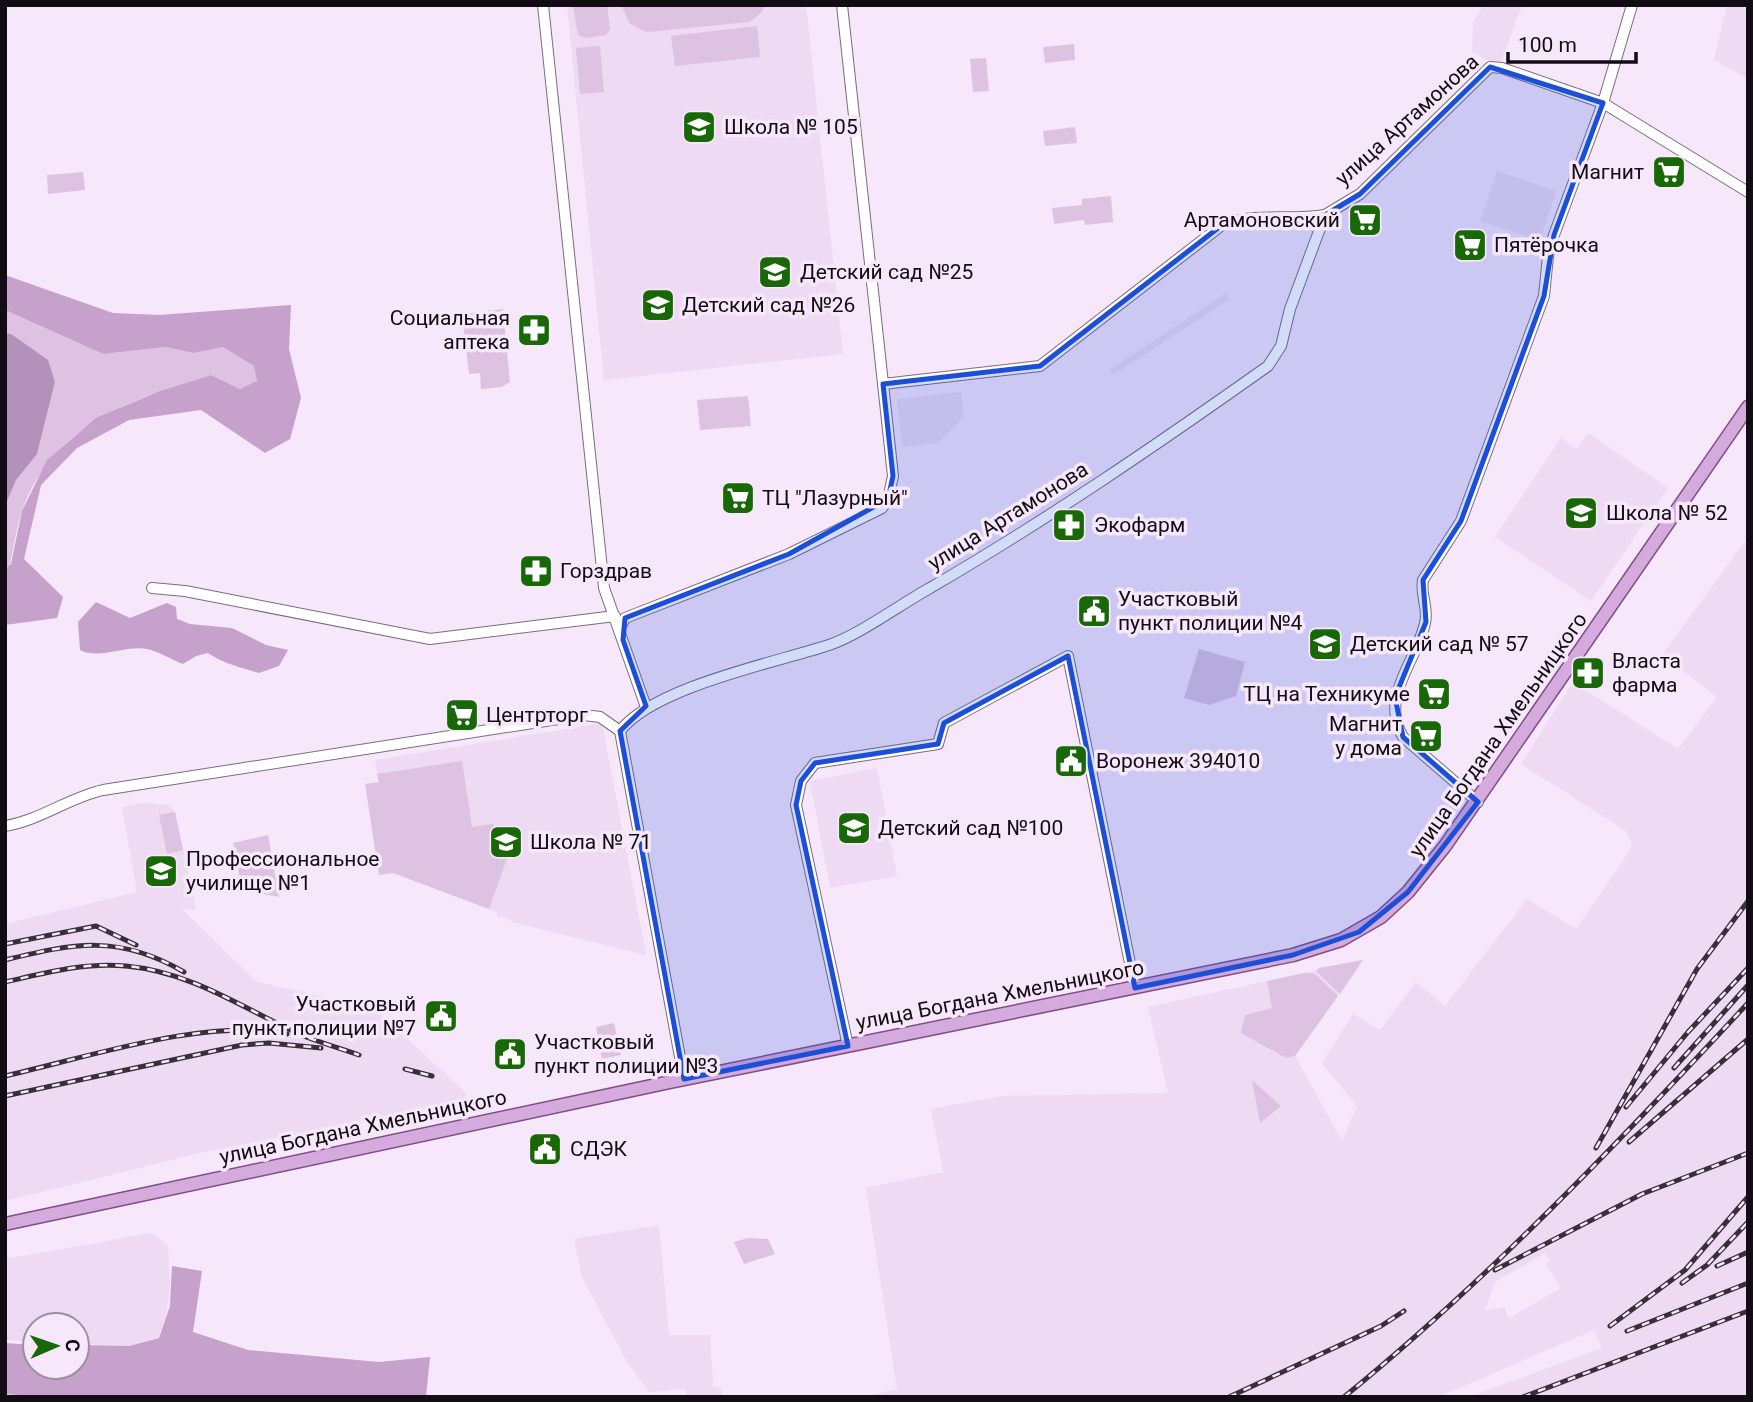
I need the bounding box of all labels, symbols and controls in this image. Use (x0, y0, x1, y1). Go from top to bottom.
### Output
scale bar (1508, 21, 1636, 65)
text: 100 m (1518, 33, 1577, 57)
street label: улица Артамонова (1331, 50, 1483, 190)
school or university icon: Школа № 105 (680, 108, 718, 146)
place label: Школа № 105 (724, 115, 858, 139)
supermarket icon: Магнит (1650, 153, 1688, 191)
place label: Магнит (1571, 160, 1644, 184)
supermarket icon: Артамоновский (1346, 201, 1384, 239)
place label: Артамоновский (1184, 208, 1340, 232)
supermarket icon: Пятёрочка (1451, 226, 1489, 264)
place label: Пятёрочка (1494, 233, 1599, 257)
school or university icon: Детский сад №25 (756, 253, 794, 291)
place label: Детский сад №25 (800, 260, 973, 284)
school or university icon: Детский сад №26 (639, 286, 677, 324)
place label: Детский сад №26 (682, 293, 855, 317)
place label: Социальная аптека (390, 306, 510, 354)
pharmacy icon: Социальная аптека (515, 311, 553, 349)
street label: улица Артамонова (924, 457, 1092, 575)
supermarket icon: ТЦ "Лазурный" (719, 479, 757, 517)
place label: ТЦ "Лазурный" (762, 486, 908, 510)
school or university icon: Школа № 52 (1562, 494, 1600, 532)
place label: Школа № 52 (1606, 501, 1728, 525)
pharmacy icon: Экофарм (1050, 506, 1088, 544)
place label: Экофарм (1094, 513, 1185, 537)
pharmacy icon: Горздрав (517, 552, 555, 590)
place label: Горздрав (560, 559, 652, 583)
place label: Участковый пункт полиции №4 (1118, 587, 1303, 635)
public building icon: Участковый пункт полиции №4 (1075, 592, 1113, 630)
street label: улица Богдана Хмельницкого (1404, 608, 1592, 862)
school or university icon: Детский сад № 57 (1306, 625, 1344, 663)
place label: Детский сад № 57 (1350, 632, 1529, 656)
place label: Власта фарма (1612, 649, 1681, 697)
pharmacy icon: Власта фарма (1569, 654, 1607, 692)
supermarket icon: ТЦ на Техникуме (1415, 675, 1453, 713)
place label: ТЦ на Техникуме (1243, 682, 1410, 706)
supermarket icon: Центрторг (443, 696, 481, 734)
place label: Центрторг (486, 703, 588, 727)
place label: Магнит у дома (1329, 712, 1402, 760)
supermarket icon: Магнит у дома (1407, 717, 1445, 755)
public building icon: Воронеж 394010 (1052, 742, 1090, 780)
place label: Воронеж 394010 (1096, 749, 1260, 773)
school or university icon: Детский сад №100 (835, 809, 873, 847)
place label: Детский сад №100 (878, 816, 1063, 840)
school or university icon: Школа № 71 (487, 823, 525, 861)
place label: Школа № 71 (530, 830, 652, 854)
place label: Профессиональное училище №1 (186, 847, 380, 895)
school or university icon: Профессиональное училище №1 (142, 852, 180, 890)
street label: улица Богдана Хмельницкого (854, 955, 1146, 1035)
place label: Участковый пункт полиции №7 (232, 992, 416, 1040)
public building icon: Участковый пункт полиции №7 (422, 997, 460, 1035)
place label: Участковый пункт полиции №3 (534, 1030, 718, 1078)
public building icon: Участковый пункт полиции №3 (491, 1035, 529, 1073)
street label: улица Богдана Хмельницкого (217, 1085, 509, 1169)
public building icon: СДЭК (526, 1130, 564, 1168)
place label: СДЭК (570, 1137, 628, 1161)
north arrow (21, 1311, 91, 1381)
text: С (61, 1339, 84, 1352)

